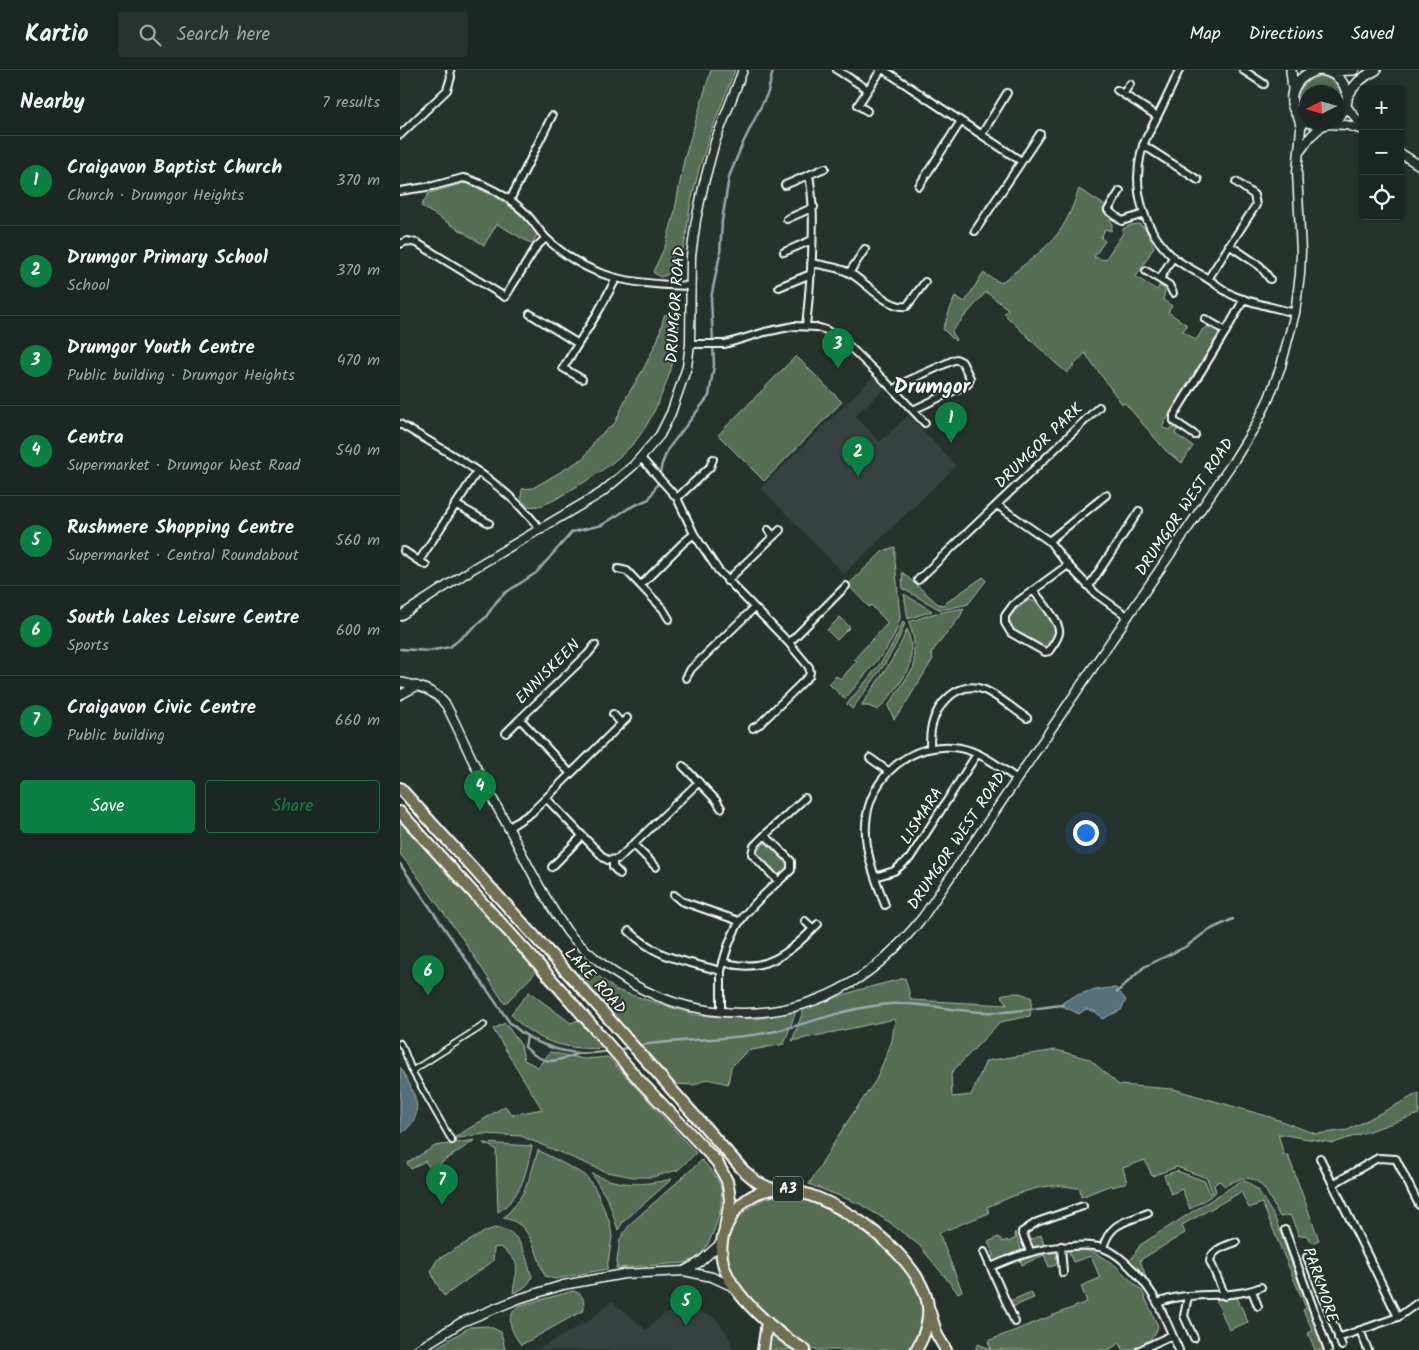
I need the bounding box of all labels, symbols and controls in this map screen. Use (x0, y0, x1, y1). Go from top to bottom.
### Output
search box (118, 12, 468, 57)
text: Kartio (25, 15, 88, 54)
text: Search here (176, 20, 270, 50)
text: Map (1189, 20, 1221, 49)
text: Directions (1249, 20, 1323, 49)
text: Saved (1351, 20, 1394, 49)
icon: search (136, 21, 164, 49)
north arrow (1299, 85, 1344, 130)
map controls (1359, 85, 1404, 220)
button: + (1359, 85, 1404, 130)
text: Nearby (20, 86, 85, 119)
text: 7 results (322, 90, 380, 115)
button: − (1359, 130, 1404, 175)
text: Craigavon Baptist Church (67, 153, 282, 183)
text: 1 (34, 168, 38, 193)
text: 370 m (336, 168, 380, 193)
button: locate (1359, 175, 1404, 220)
text: Church · Drumgor Heights (67, 183, 244, 208)
text: Drumgor Primary School (67, 243, 268, 273)
street label: DRUMGOR ROAD (659, 246, 693, 364)
text: 2 (31, 258, 41, 283)
text: 370 m (336, 258, 380, 283)
text: School (67, 273, 110, 298)
pin: 3 (822, 328, 854, 369)
text: Drumgor Youth Centre (67, 333, 255, 363)
text: 3 (32, 348, 40, 373)
text: 470 m (337, 348, 380, 373)
text: Public building · Drumgor Heights (67, 363, 295, 388)
district label: Drumgor (894, 371, 972, 404)
street label: DRUMGOR PARK (989, 397, 1089, 495)
pin: 1 (935, 402, 967, 443)
text: Centra (67, 423, 124, 453)
street label: DRUMGOR WEST ROAD (1129, 433, 1241, 581)
pin: 2 (842, 436, 874, 477)
text: 4 (32, 438, 40, 463)
text: 540 m (335, 438, 380, 463)
text: Supermarket · Drumgor West Road (67, 453, 300, 478)
text: Rushmere Shopping Centre (67, 513, 294, 543)
text: 5 (32, 528, 40, 553)
text: 560 m (335, 528, 380, 553)
text: Supermarket · Central Roundabout (67, 543, 299, 568)
text: South Lakes Leisure Centre (67, 603, 299, 633)
text: 6 (32, 618, 40, 643)
text: 600 m (336, 618, 380, 643)
text: Sports (67, 633, 109, 658)
street label: ENNISKEEN (510, 634, 586, 710)
text: Craigavon Civic Centre (67, 693, 256, 723)
text: 7 (32, 708, 40, 733)
text: 660 m (335, 708, 380, 733)
text: Public building (67, 723, 165, 748)
street label: DRUMGOR WEST ROAD (901, 767, 1013, 915)
pin: 4 (464, 770, 496, 811)
button: Save (20, 780, 195, 833)
button: Share (205, 780, 380, 833)
street label: LISMARA (894, 782, 950, 849)
your location (1073, 820, 1099, 846)
street label: LAKE ROAD (558, 942, 632, 1020)
pin: 6 (412, 955, 444, 996)
pin: 7 (426, 1164, 458, 1205)
road number: A3 (773, 1176, 803, 1202)
street label: PARKMORE (1295, 1244, 1345, 1327)
pin: 5 (670, 1285, 702, 1326)

